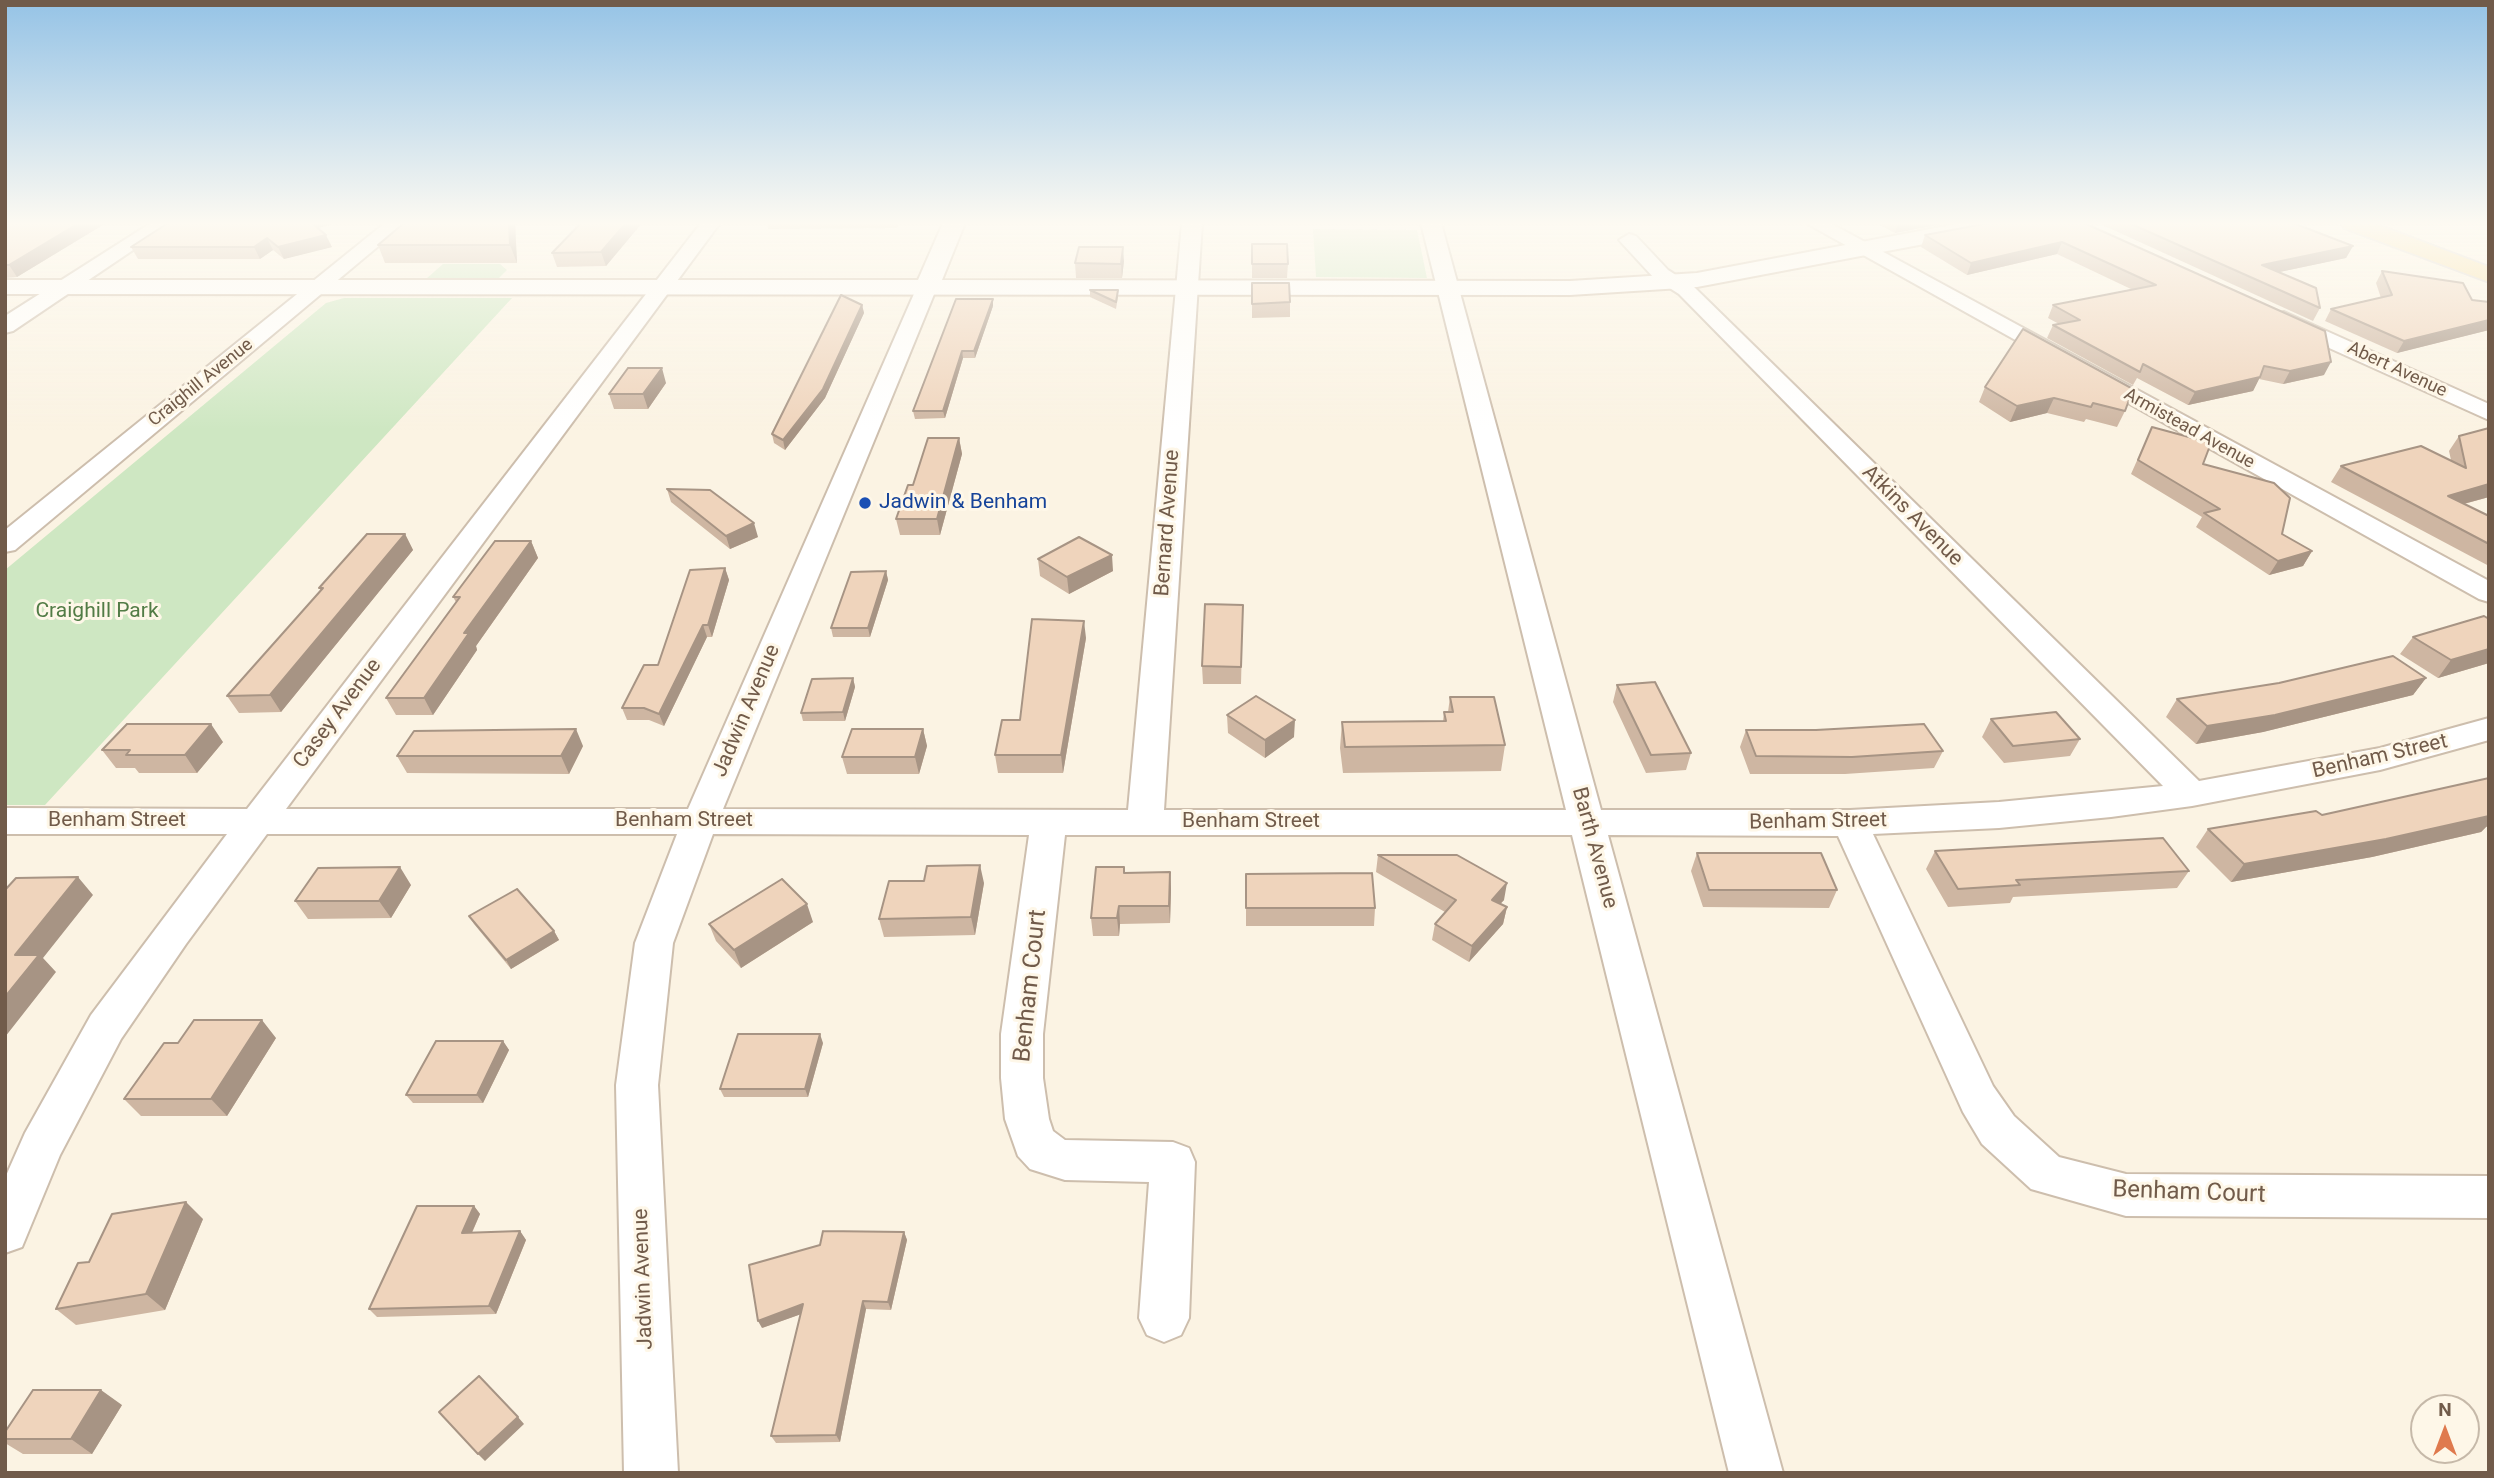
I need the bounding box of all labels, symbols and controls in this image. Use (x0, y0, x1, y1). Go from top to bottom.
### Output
street label: Craighill Avenue (144, 334, 258, 432)
street label: Abert Avenue (2344, 338, 2450, 402)
street label: Armistead Avenue (2120, 384, 2258, 474)
street label: Bernard Avenue (1150, 449, 1186, 597)
street label: Atkins Avenue (1856, 460, 1968, 572)
place label: Jadwin & Benham (879, 490, 1047, 516)
marker: Jadwin & Benham (857, 495, 873, 511)
park label: Craighill Park (35, 599, 159, 625)
street label: Jadwin Avenue (708, 641, 786, 781)
street label: Casey Avenue (289, 654, 387, 774)
street label: Benham Street (2310, 729, 2450, 785)
street label: Barth Avenue (1566, 785, 1622, 911)
street label: Benham Street (48, 808, 186, 834)
street label: Benham Street (615, 808, 753, 834)
street label: Benham Street (1749, 808, 1887, 836)
street label: Benham Street (1182, 809, 1320, 835)
street label: Benham Court (1009, 908, 1053, 1064)
street label: Benham Court (2112, 1176, 2266, 1210)
street label: Jadwin Avenue (629, 1208, 659, 1350)
north arrow (2410, 1394, 2480, 1464)
text: N (2438, 1398, 2452, 1421)

